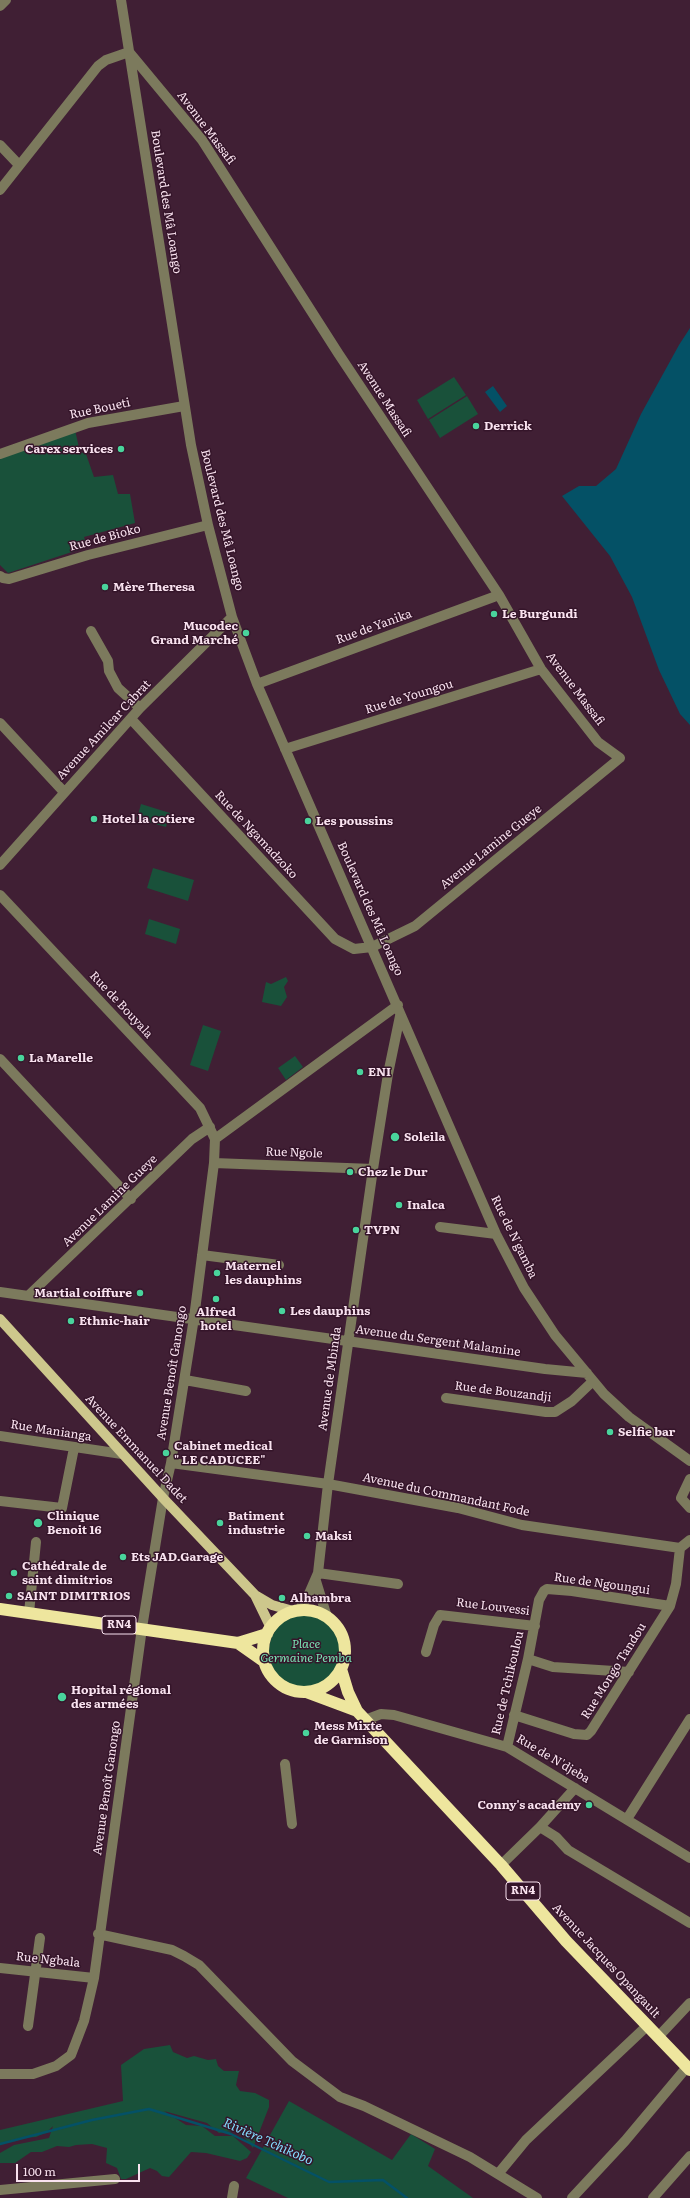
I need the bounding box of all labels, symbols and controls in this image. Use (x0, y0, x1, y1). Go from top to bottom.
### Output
street label: Avenue Massafi (174, 89, 238, 167)
street label: Boulevard des Mâ Loango (148, 129, 184, 275)
street label: Avenue Massafi (354, 358, 414, 440)
street label: Rue Boueti (68, 396, 132, 422)
place label: Derrick (484, 419, 532, 433)
marker: Derrick (471, 421, 481, 431)
place label: Carex services (25, 442, 113, 456)
marker: Carex services (116, 444, 126, 454)
street label: Boulevard des Mâ Loango (197, 448, 247, 592)
street label: Rue de Bioko (68, 522, 142, 554)
place label: Mère Theresa (113, 580, 195, 594)
marker: Mère Theresa (100, 582, 110, 592)
street label: Rue de Yanika (334, 607, 414, 647)
place label: Le Burgundi (502, 607, 578, 621)
marker: Le Burgundi (489, 609, 499, 619)
place label: Mucodec Grand Marché (151, 619, 238, 647)
marker: Mucodec Grand Marché (241, 628, 251, 638)
street label: Avenue Massafi (543, 650, 607, 728)
street label: Avenue Amilcar Cabrat (54, 677, 154, 783)
street label: Rue de Youngou (363, 677, 455, 717)
street label: Rue de Ngamadzoko (212, 788, 300, 882)
street label: Avenue Lamine Gueye (437, 802, 545, 892)
place label: Hotel la cotiere (102, 812, 195, 826)
marker: Hotel la cotiere (89, 814, 99, 824)
place label: Les poussins (316, 814, 393, 828)
marker: Les poussins (303, 816, 313, 826)
street label: Boulevard des Mâ Loango (334, 840, 406, 978)
street label: Rue de Bouyala (86, 969, 156, 1041)
place label: La Marelle (29, 1051, 93, 1065)
marker: La Marelle (16, 1053, 26, 1063)
place label: ENI (368, 1065, 391, 1079)
marker: ENI (355, 1067, 365, 1077)
place label: Soleila (404, 1130, 446, 1144)
marker: Soleila (389, 1131, 401, 1143)
street label: Rue Ngole (265, 1145, 323, 1161)
street label: Avenue Lamine Gueye (60, 1152, 160, 1250)
place label: Chez le Dur (358, 1165, 428, 1179)
marker: Chez le Dur (345, 1167, 355, 1177)
street label: Rue de N'gamba (488, 1193, 540, 1281)
place label: Inalca (407, 1198, 445, 1212)
marker: Inalca (394, 1200, 404, 1210)
place label: TVPN (364, 1223, 400, 1237)
marker: TVPN (351, 1225, 361, 1235)
place label: Maternel les dauphins (225, 1259, 302, 1287)
marker: Maternel les dauphins (212, 1268, 222, 1278)
place label: Martial coiffure (34, 1286, 132, 1300)
marker: Martial coiffure (135, 1288, 145, 1298)
marker: Alfred hotel (211, 1294, 221, 1304)
place label: Les dauphins (290, 1304, 370, 1318)
street label: Avenue Benoît Ganongo (154, 1305, 190, 1441)
place label: Alfred hotel (196, 1305, 236, 1333)
marker: Les dauphins (277, 1306, 287, 1316)
place label: Ethnic-hair (79, 1314, 150, 1328)
marker: Ethnic-hair (66, 1316, 76, 1326)
street label: Avenue du Sergent Malamine (355, 1322, 521, 1360)
street label: Avenue de Mbinda (316, 1326, 344, 1432)
street label: Rue de Bouzandji (454, 1379, 552, 1405)
street label: Avenue Emmanuel Dadet (82, 1392, 190, 1506)
street label: Rue Manianga (9, 1417, 93, 1445)
place label: Selfie bar (618, 1425, 675, 1439)
marker: Selfie bar (605, 1427, 615, 1437)
place label: Cabinet medical " LE CADUCEE" (174, 1439, 273, 1467)
marker: Cabinet medical " LE CADUCEE" (161, 1448, 171, 1458)
street label: Avenue du Commandant Fode (361, 1470, 531, 1520)
place label: Clinique Benoit 16 (47, 1509, 101, 1537)
place label: Batiment industrie (228, 1509, 285, 1537)
marker: Clinique Benoit 16 (32, 1517, 44, 1529)
marker: Batiment industrie (215, 1518, 225, 1528)
place label: Maksi (315, 1529, 352, 1543)
marker: Maksi (302, 1531, 312, 1541)
place label: Ets JAD.Garage (131, 1550, 223, 1564)
marker: Ets JAD.Garage (118, 1552, 128, 1562)
place label: Cathédrale de saint dimitrios (22, 1559, 113, 1587)
marker: Cathédrale de saint dimitrios (9, 1568, 19, 1578)
street label: Rue de Ngoungui (553, 1570, 651, 1598)
place label: SAINT DIMITRIOS (17, 1589, 130, 1603)
marker: SAINT DIMITRIOS (4, 1591, 14, 1601)
place label: Alhambra (290, 1591, 351, 1605)
marker: Alhambra (277, 1593, 287, 1603)
street label: Rue Louvessi (455, 1595, 531, 1619)
road number: RN4 (102, 1616, 136, 1634)
street label: Rue Mongo Tandou (578, 1620, 650, 1722)
street label: Rue de Tchikoulou (489, 1630, 527, 1736)
park label: Place Germaine Pemba (260, 1637, 352, 1665)
place label: Hopital régional des armées (71, 1683, 171, 1711)
marker: Hopital régional des armées (56, 1691, 68, 1703)
place label: Mess Mixte de Garnison (314, 1719, 388, 1747)
street label: Avenue Benoît Ganongo (90, 1720, 124, 1856)
marker: Mess Mixte de Garnison (301, 1728, 311, 1738)
street label: Rue de N'djeba (514, 1731, 592, 1787)
place label: Conny's academy (477, 1798, 581, 1812)
marker: Conny's academy (584, 1800, 594, 1810)
road number: RN4 (506, 1882, 540, 1900)
street label: Avenue Jacques Opangault (549, 1901, 663, 2021)
street label: Rue Ngbala (15, 1949, 81, 1971)
water label: Rivière Tchikobo (221, 2115, 315, 2169)
scale bar (18, 2156, 142, 2182)
text: 100 m (23, 2162, 56, 2180)

